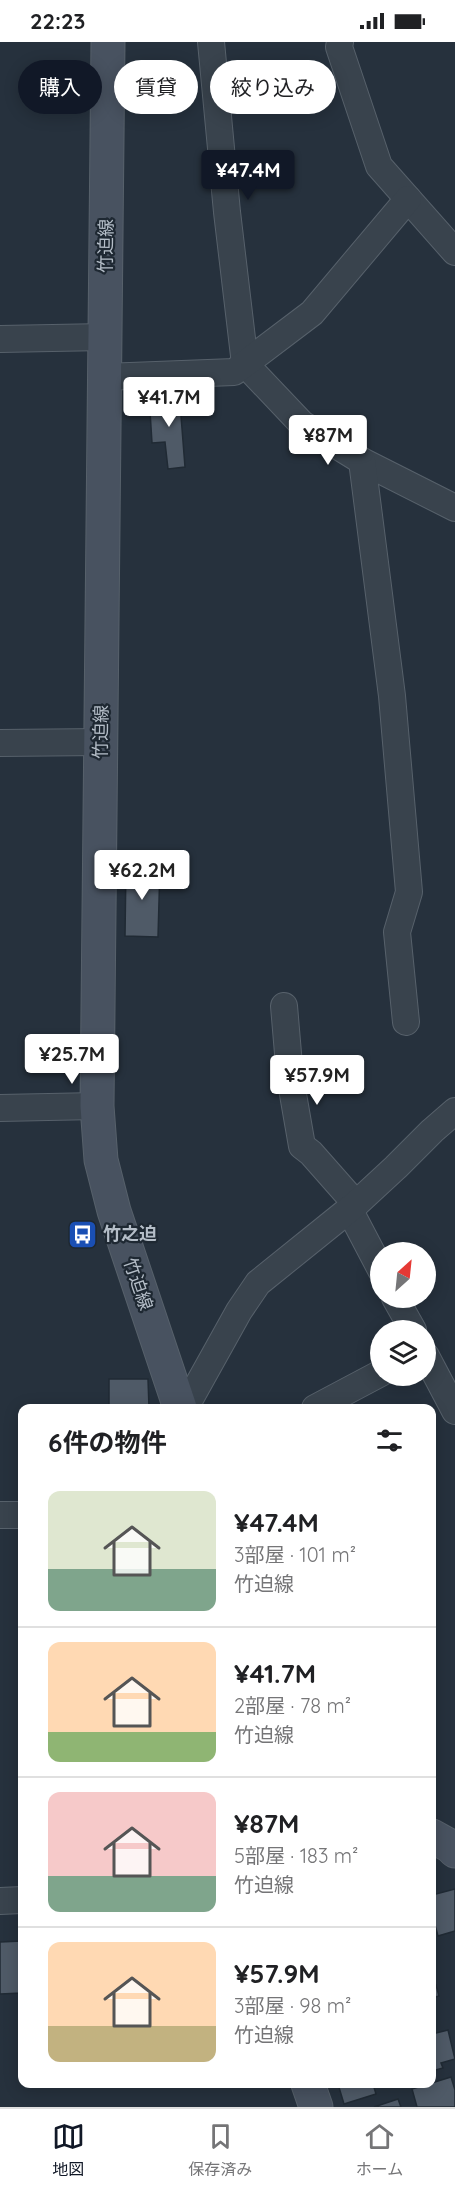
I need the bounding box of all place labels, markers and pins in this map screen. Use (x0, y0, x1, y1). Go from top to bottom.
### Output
pin: ¥47.4M (199, 150, 297, 201)
pin: ¥41.7M (120, 377, 218, 428)
pin: ¥87M (292, 415, 364, 466)
pin: ¥62.2M (93, 850, 191, 901)
pin: ¥25.7M (23, 1034, 121, 1085)
pin: ¥57.9M (268, 1055, 366, 1106)
bus stop icon: 竹之迫 (66, 1218, 98, 1250)
place label: 竹之迫 (103, 1222, 157, 1245)

